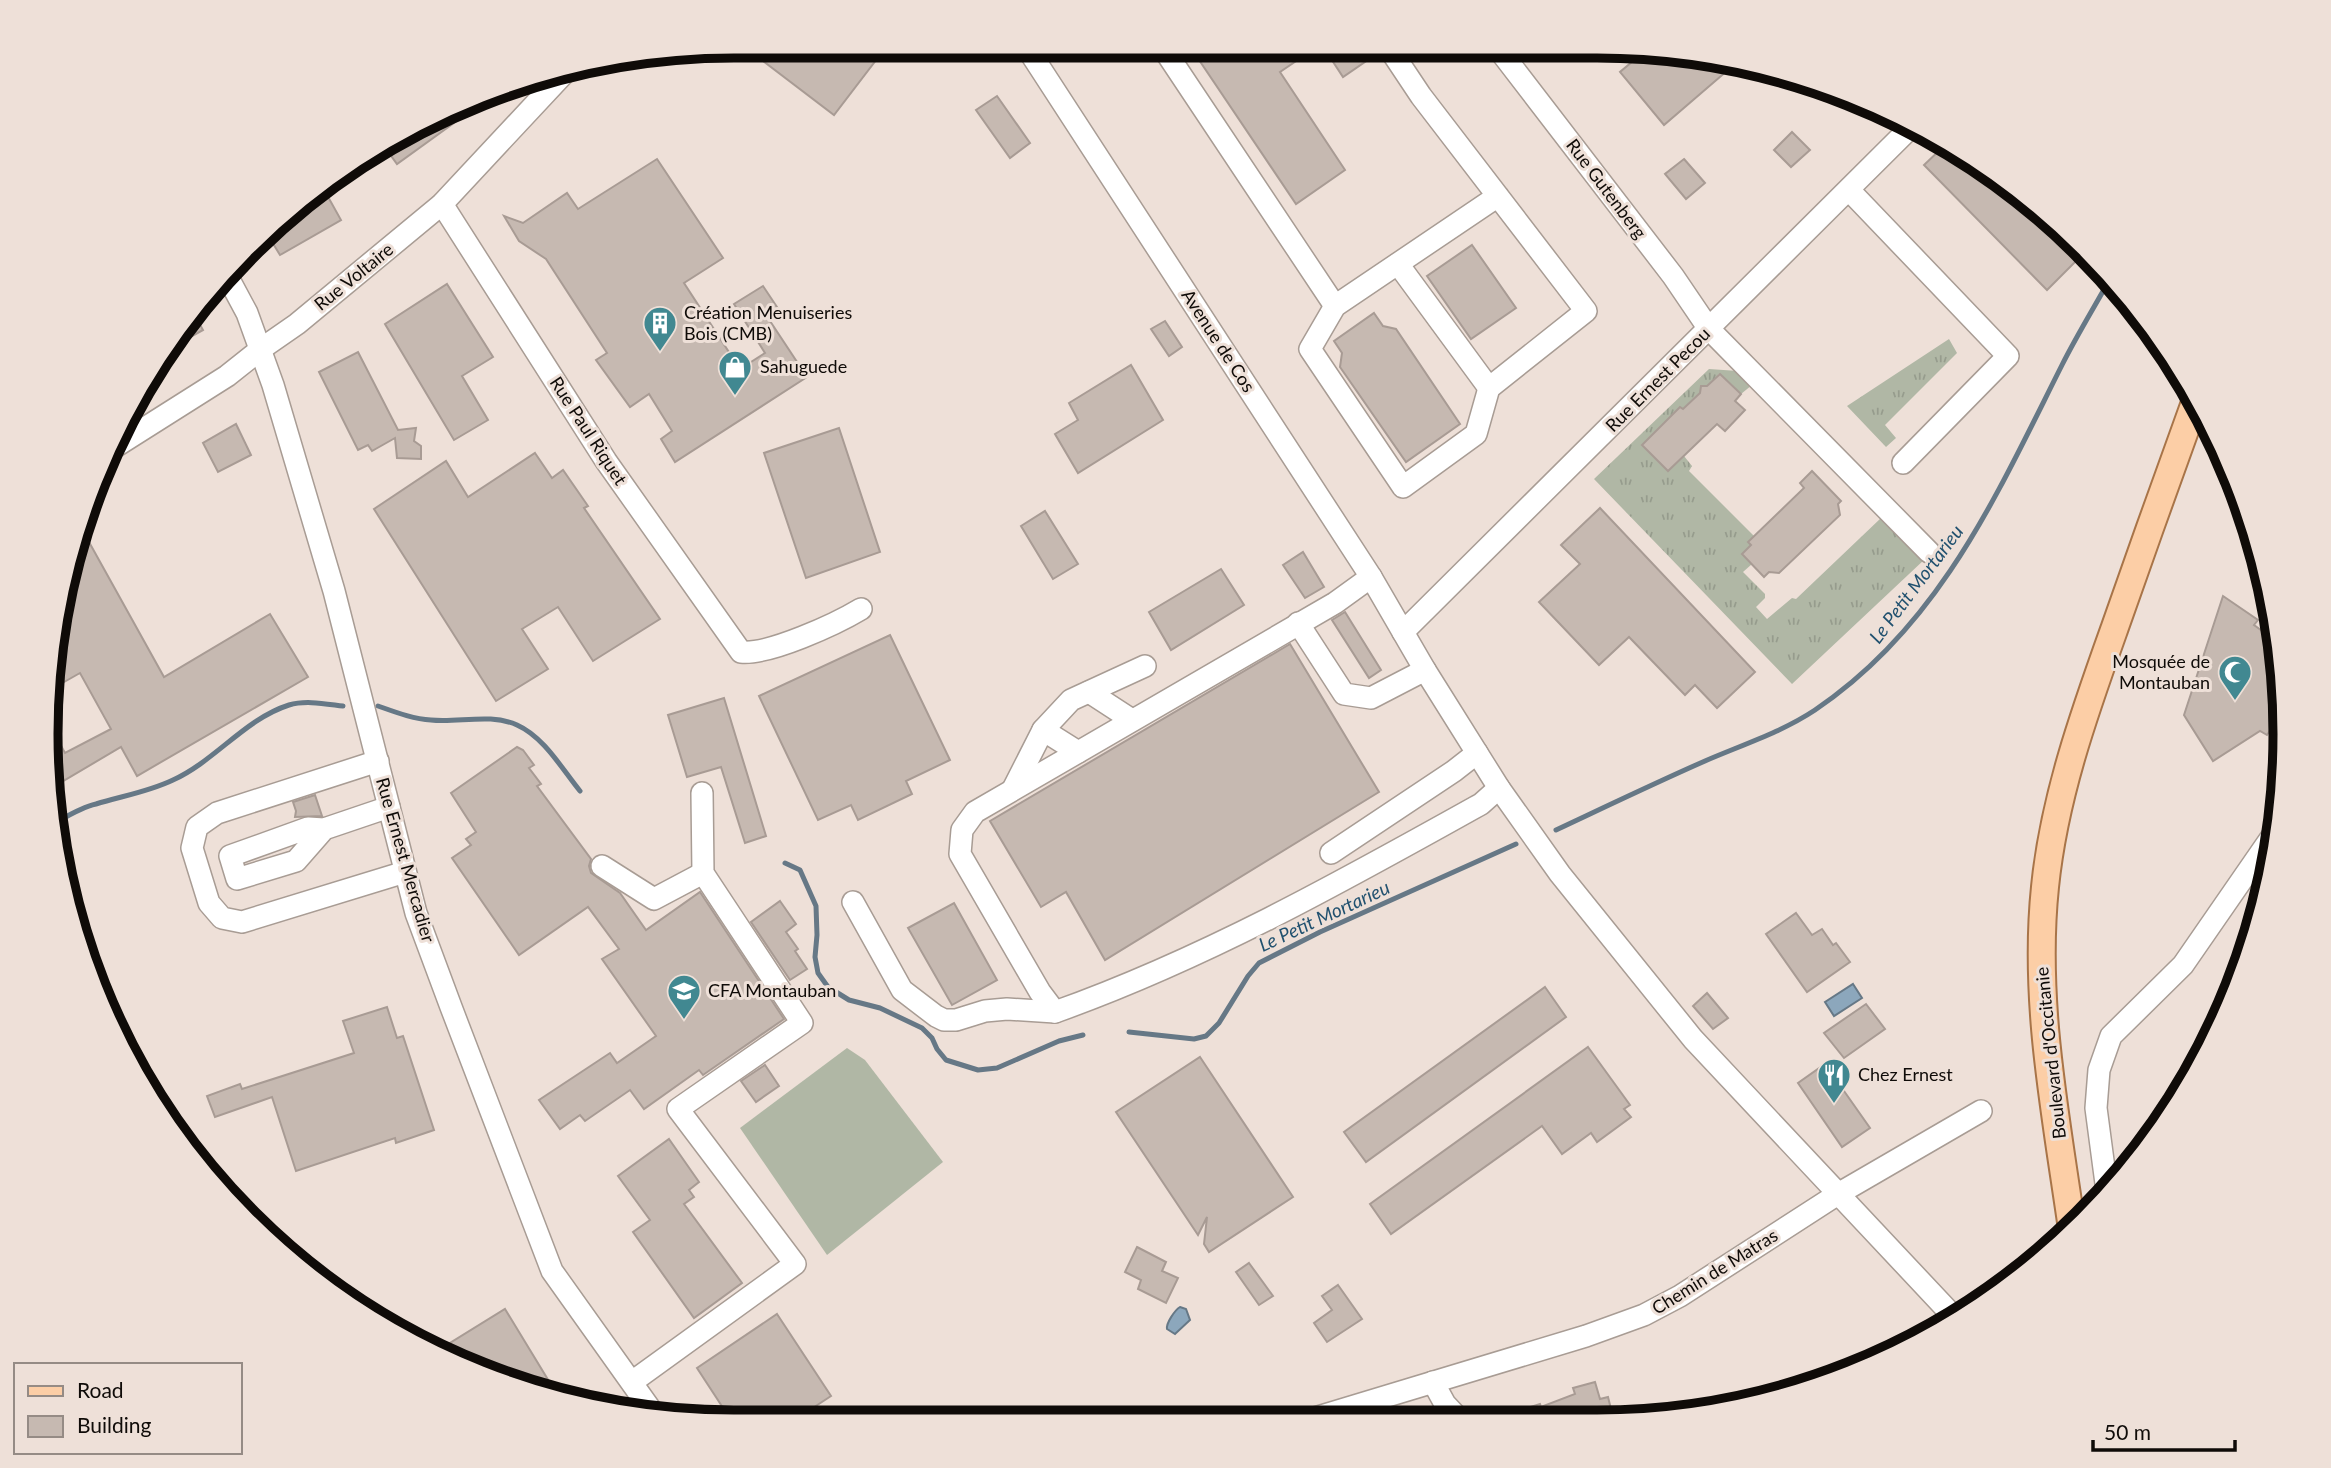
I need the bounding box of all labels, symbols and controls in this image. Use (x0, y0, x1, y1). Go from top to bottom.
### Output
street label: Rue Gutenberg (1562, 134, 1651, 243)
street label: Rue Voltaire (309, 238, 397, 315)
street label: Avenue de Cos (1177, 285, 1260, 396)
place label: Création Menuiseries Bois (CMB) (684, 301, 852, 344)
building icon: Création Menuiseries Bois (CMB) (641, 304, 679, 353)
street label: Rue Ernest Pecou (1600, 322, 1714, 436)
shop icon: Sahuguede (716, 348, 754, 397)
place label: Sahuguede (760, 355, 847, 377)
street label: Rue Paul Riquet (546, 372, 632, 489)
water label: Le Petit Mortarieu (1864, 520, 1967, 647)
place label: Mosquée de Montauban (2112, 650, 2210, 693)
mosque icon: Mosquée de Montauban (2216, 653, 2254, 702)
street label: Rue Ernest Mercadier (372, 775, 440, 945)
water label: Le Petit Mortarieu (1255, 875, 1393, 956)
street label: Boulevard d'Occitanie (2030, 966, 2070, 1140)
school or university icon: CFA Montauban (665, 972, 703, 1021)
place label: CFA Montauban (708, 979, 836, 1001)
restaurant icon: Chez Ernest (1815, 1056, 1853, 1105)
place label: Chez Ernest (1858, 1063, 1953, 1085)
street label: Chemin de Matras (1647, 1223, 1782, 1319)
legend (14, 1363, 242, 1454)
text: Road (77, 1377, 124, 1402)
scale bar (2093, 1408, 2235, 1452)
text: Building (77, 1412, 152, 1437)
text: 50 m (2104, 1419, 2151, 1444)

